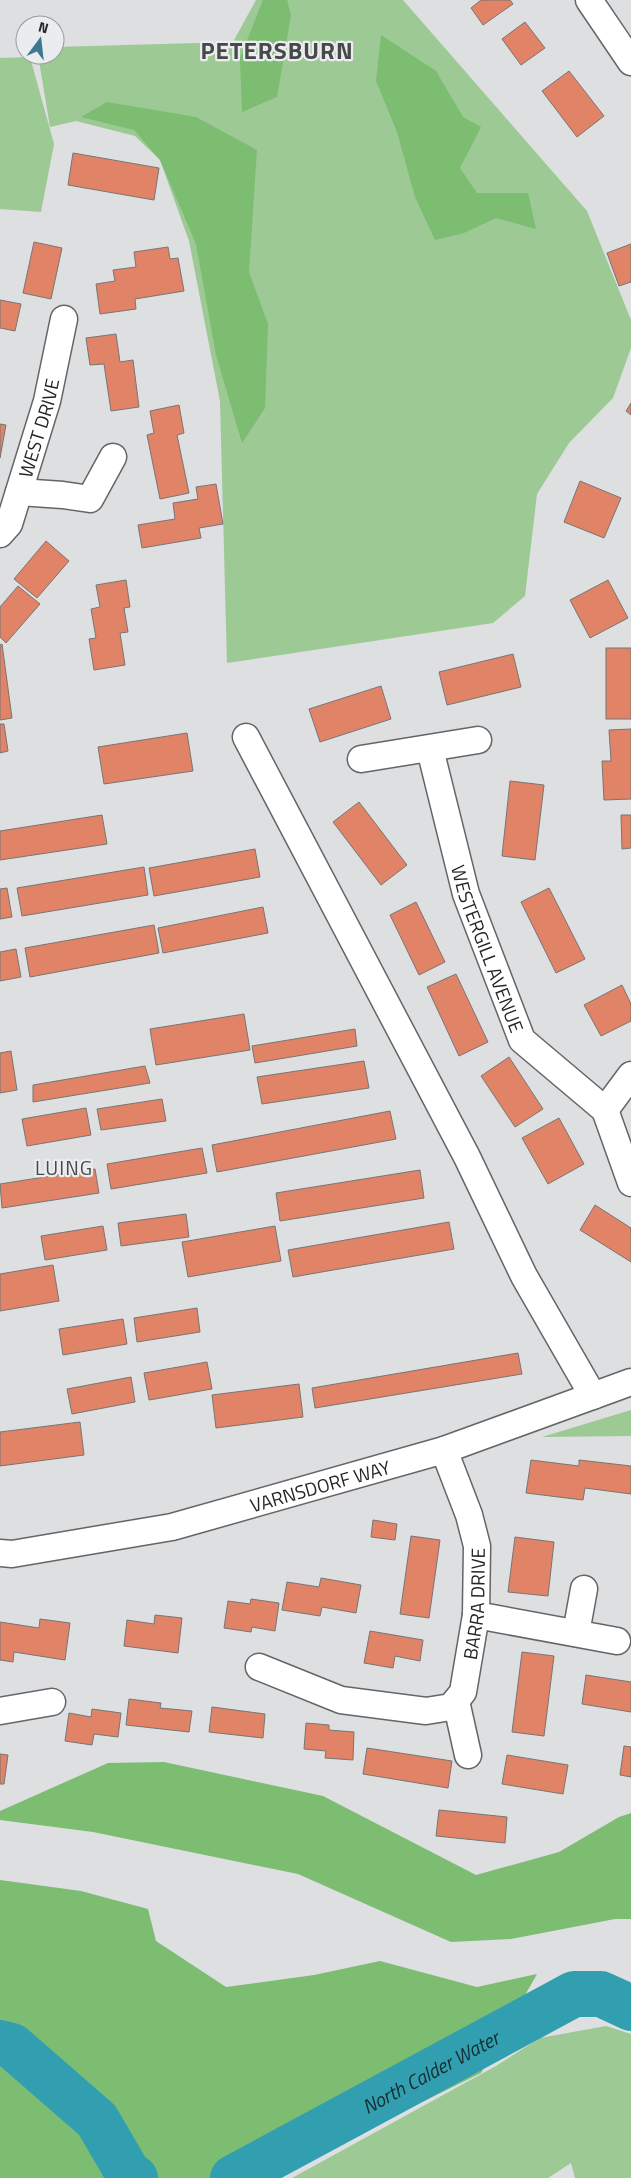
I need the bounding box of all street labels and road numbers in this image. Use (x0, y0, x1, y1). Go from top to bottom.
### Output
street label: WEST DRIVE (10, 376, 66, 481)
street label: WESTERGILL AVENUE (445, 862, 532, 1036)
street label: VARNSDORF WAY (246, 1451, 394, 1519)
street label: BARRA DRIVE (454, 1548, 491, 1661)

